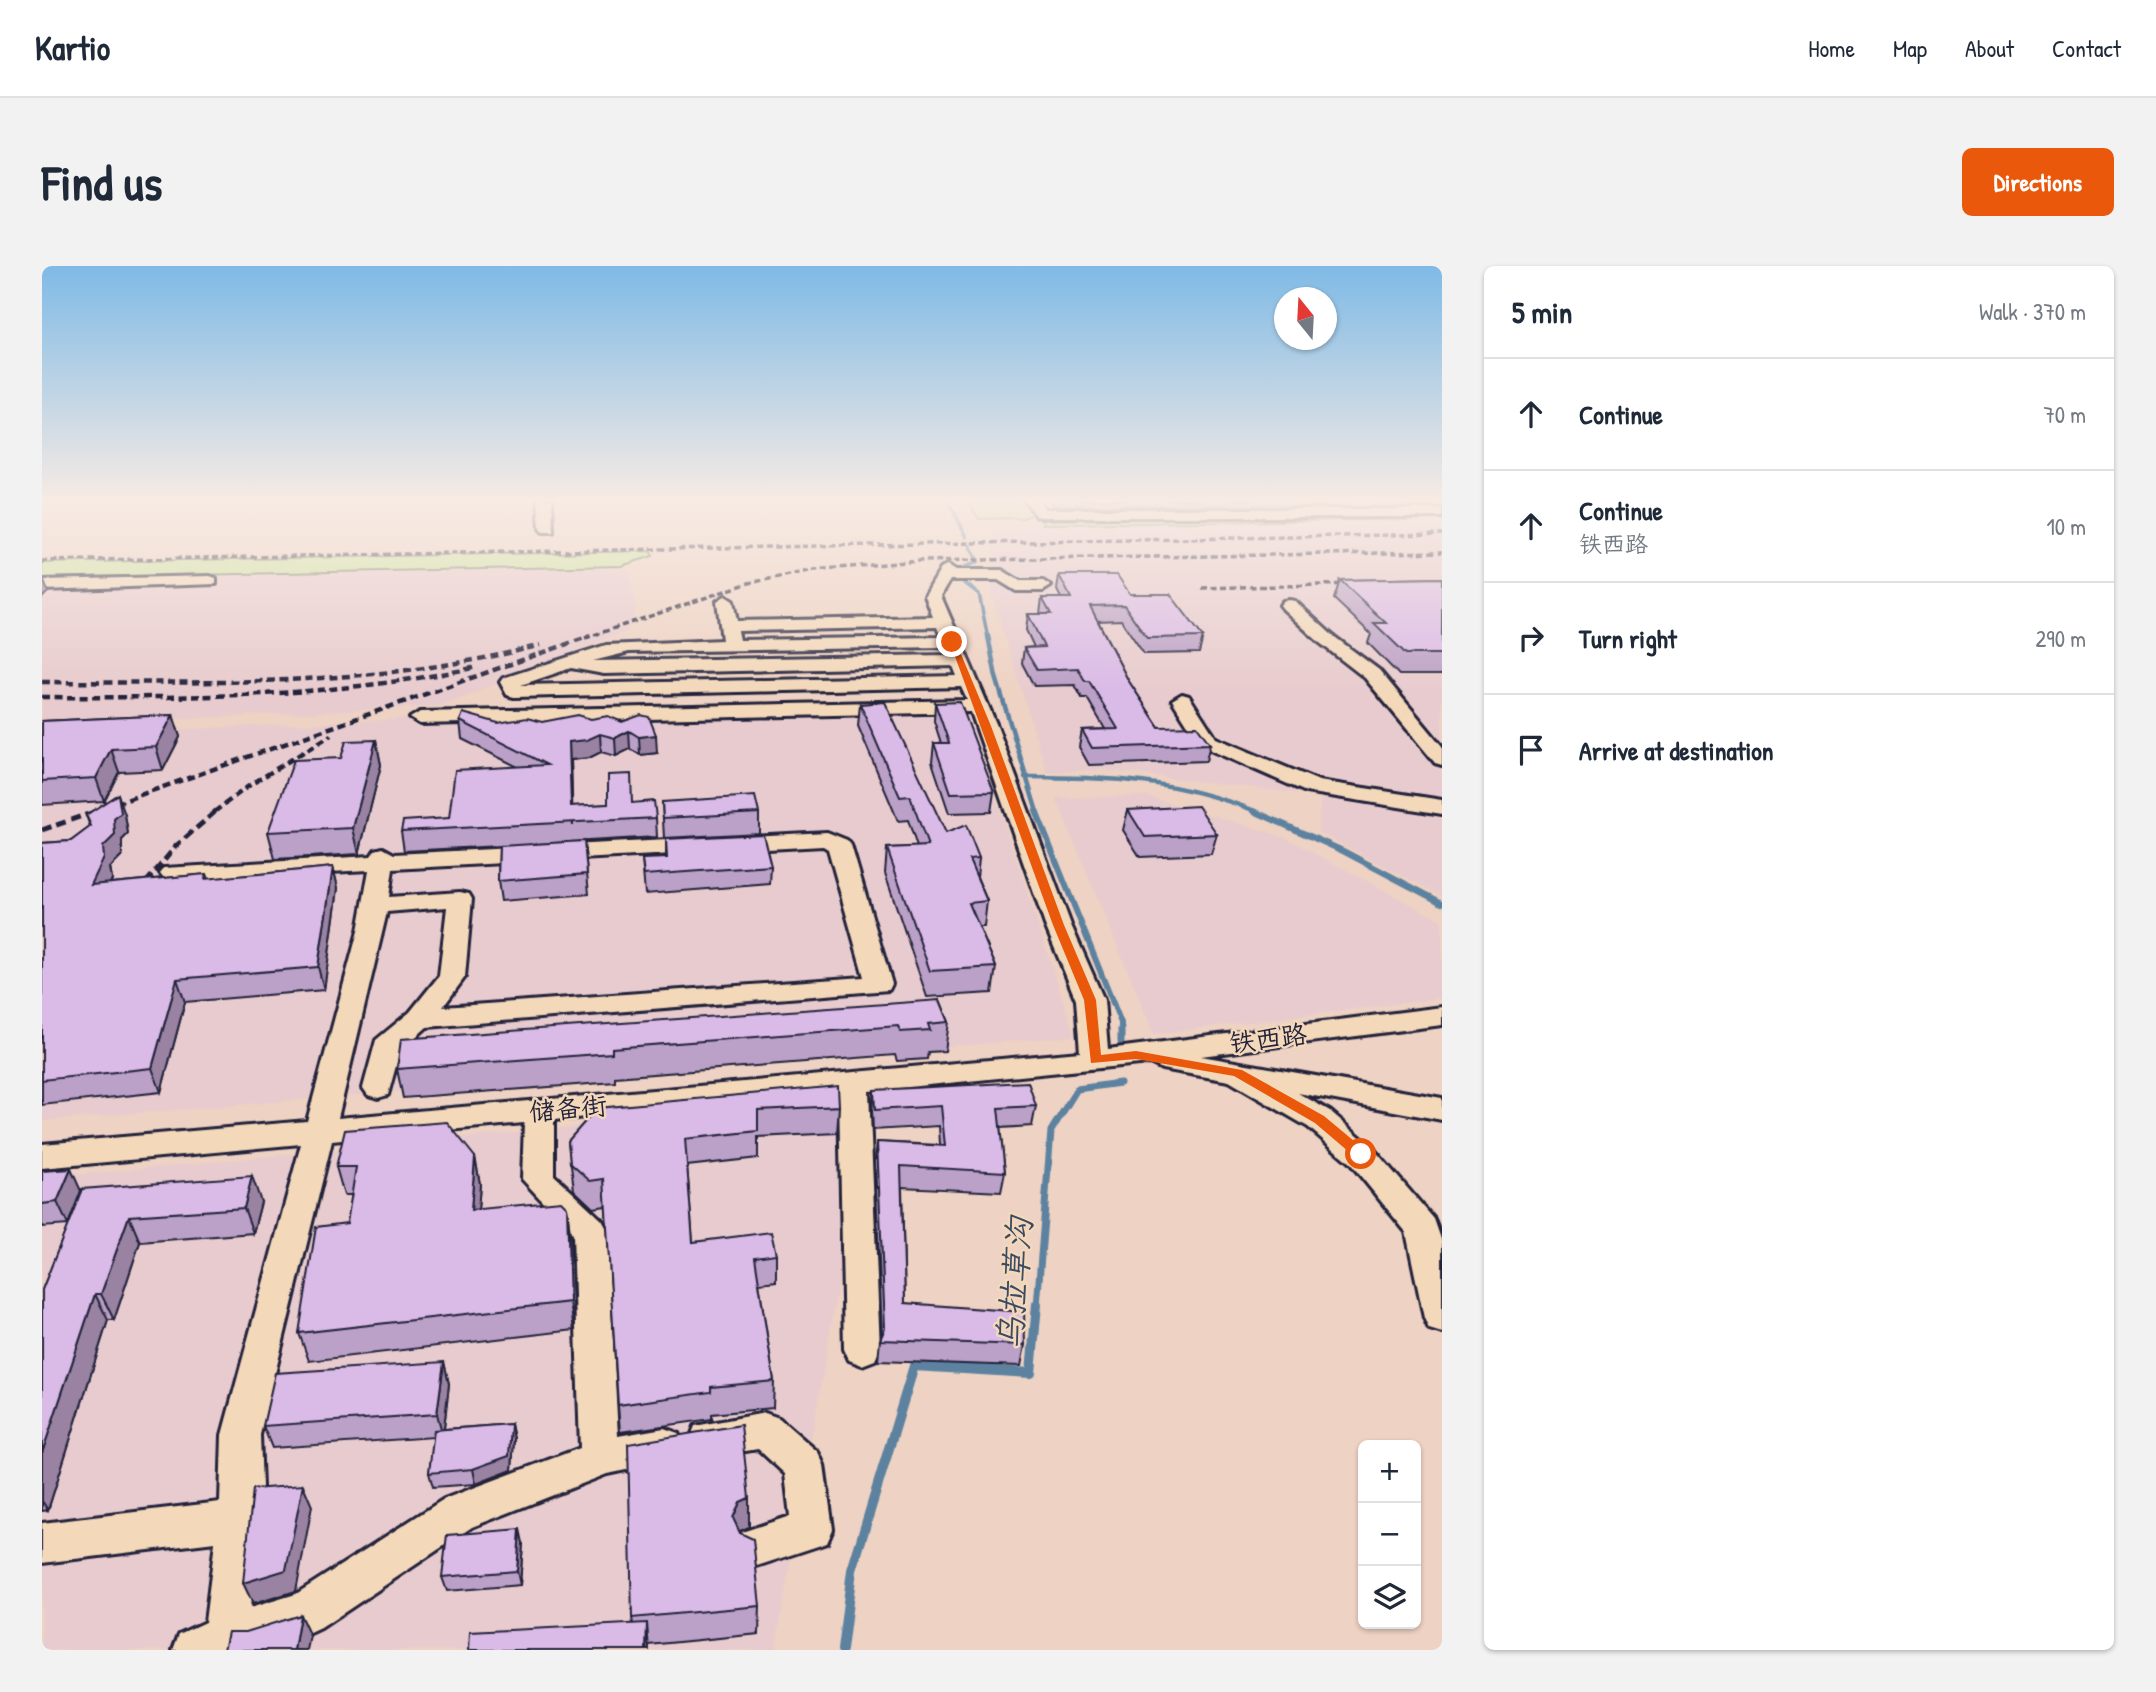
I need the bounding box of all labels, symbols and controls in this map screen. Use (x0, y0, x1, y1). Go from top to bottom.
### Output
text: Kartio (35, 26, 110, 70)
text: Home (1808, 32, 1855, 64)
text: Map (1893, 32, 1927, 64)
text: About (1965, 32, 2014, 64)
text: Contact (2052, 32, 2121, 64)
button: Directions (1962, 148, 2114, 216)
text: Find us (42, 149, 162, 215)
north arrow (1274, 287, 1337, 350)
text: 5 min (1512, 292, 1572, 332)
text: Walk · 370 m (1979, 296, 2086, 327)
icon: ahead (1512, 395, 1550, 433)
text: Continue (1579, 397, 1663, 432)
text: 70 m (2043, 399, 2086, 430)
text: Continue (1579, 493, 1663, 528)
icon: ahead (1512, 507, 1550, 545)
text: 10 m (2046, 511, 2086, 542)
text: 铁西路 (1579, 528, 1648, 559)
icon: right (1512, 619, 1550, 657)
text: Turn right (1579, 621, 1677, 656)
text: 290 m (2036, 623, 2086, 654)
route end (936, 626, 967, 657)
icon: arrive (1512, 731, 1550, 769)
text: Arrive at destination (1579, 733, 1774, 768)
street label: 铁西路 (1227, 1016, 1309, 1060)
street label: 储备街 (528, 1087, 608, 1129)
route start (1345, 1138, 1376, 1169)
water label: 乌拉草沟 (986, 1212, 1042, 1351)
map controls (1358, 1440, 1421, 1629)
button: + (1358, 1440, 1421, 1503)
button: − (1358, 1503, 1421, 1566)
button: layers (1358, 1566, 1421, 1629)

